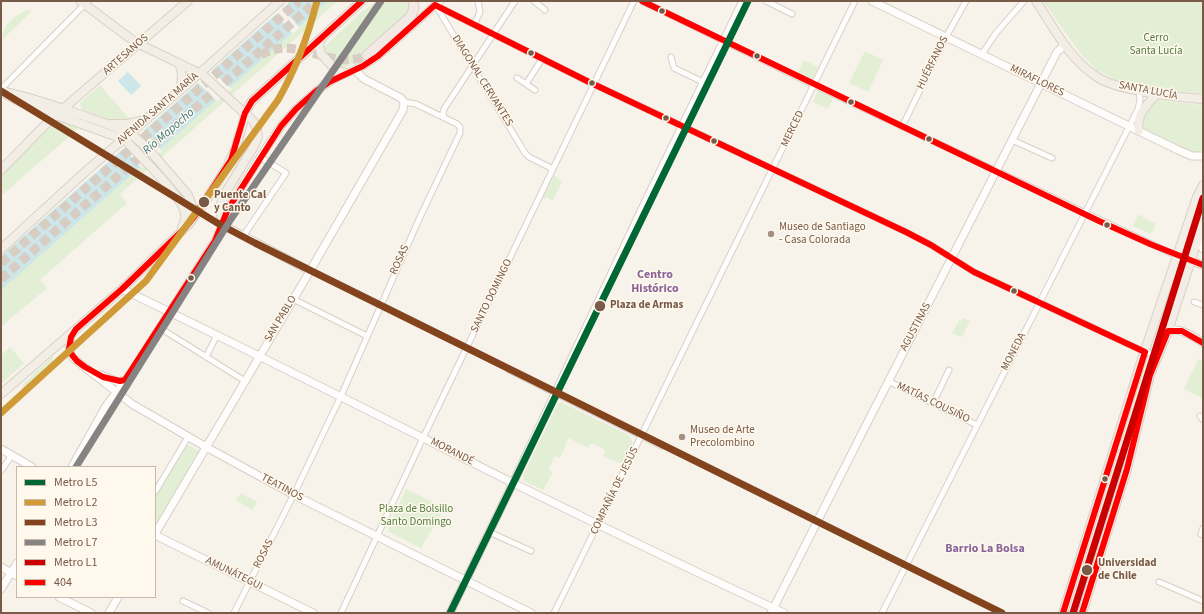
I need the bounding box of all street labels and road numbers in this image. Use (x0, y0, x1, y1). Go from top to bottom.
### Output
street label: ARTESANOS (101, 32, 151, 78)
street label: DIAGONAL CERVANTES (449, 33, 515, 129)
street label: HUÉRFANOS (914, 34, 952, 92)
street label: MIRAFLORES (1008, 62, 1066, 100)
street label: AVENIDA SANTA MARÍA (114, 70, 202, 148)
street label: SANTA LUCÍA (1117, 79, 1179, 103)
street label: MERCED (779, 109, 807, 149)
street label: ROSAS (388, 243, 412, 277)
street label: SANTO DOMINGO (468, 257, 516, 335)
street label: SAN PABLO (262, 293, 300, 345)
street label: AGUSTINAS (898, 300, 934, 354)
street label: MONEDA (999, 331, 1029, 373)
street label: MATÍAS COUSIÑO (894, 380, 972, 426)
street label: MORANDÉ (428, 435, 476, 469)
street label: COMPAÑÍA DE JESÚS (588, 445, 642, 537)
street label: TEATINOS (259, 471, 305, 505)
street label: ROSAS (251, 537, 277, 571)
street label: AMUNÁTEGUI (203, 554, 265, 594)

